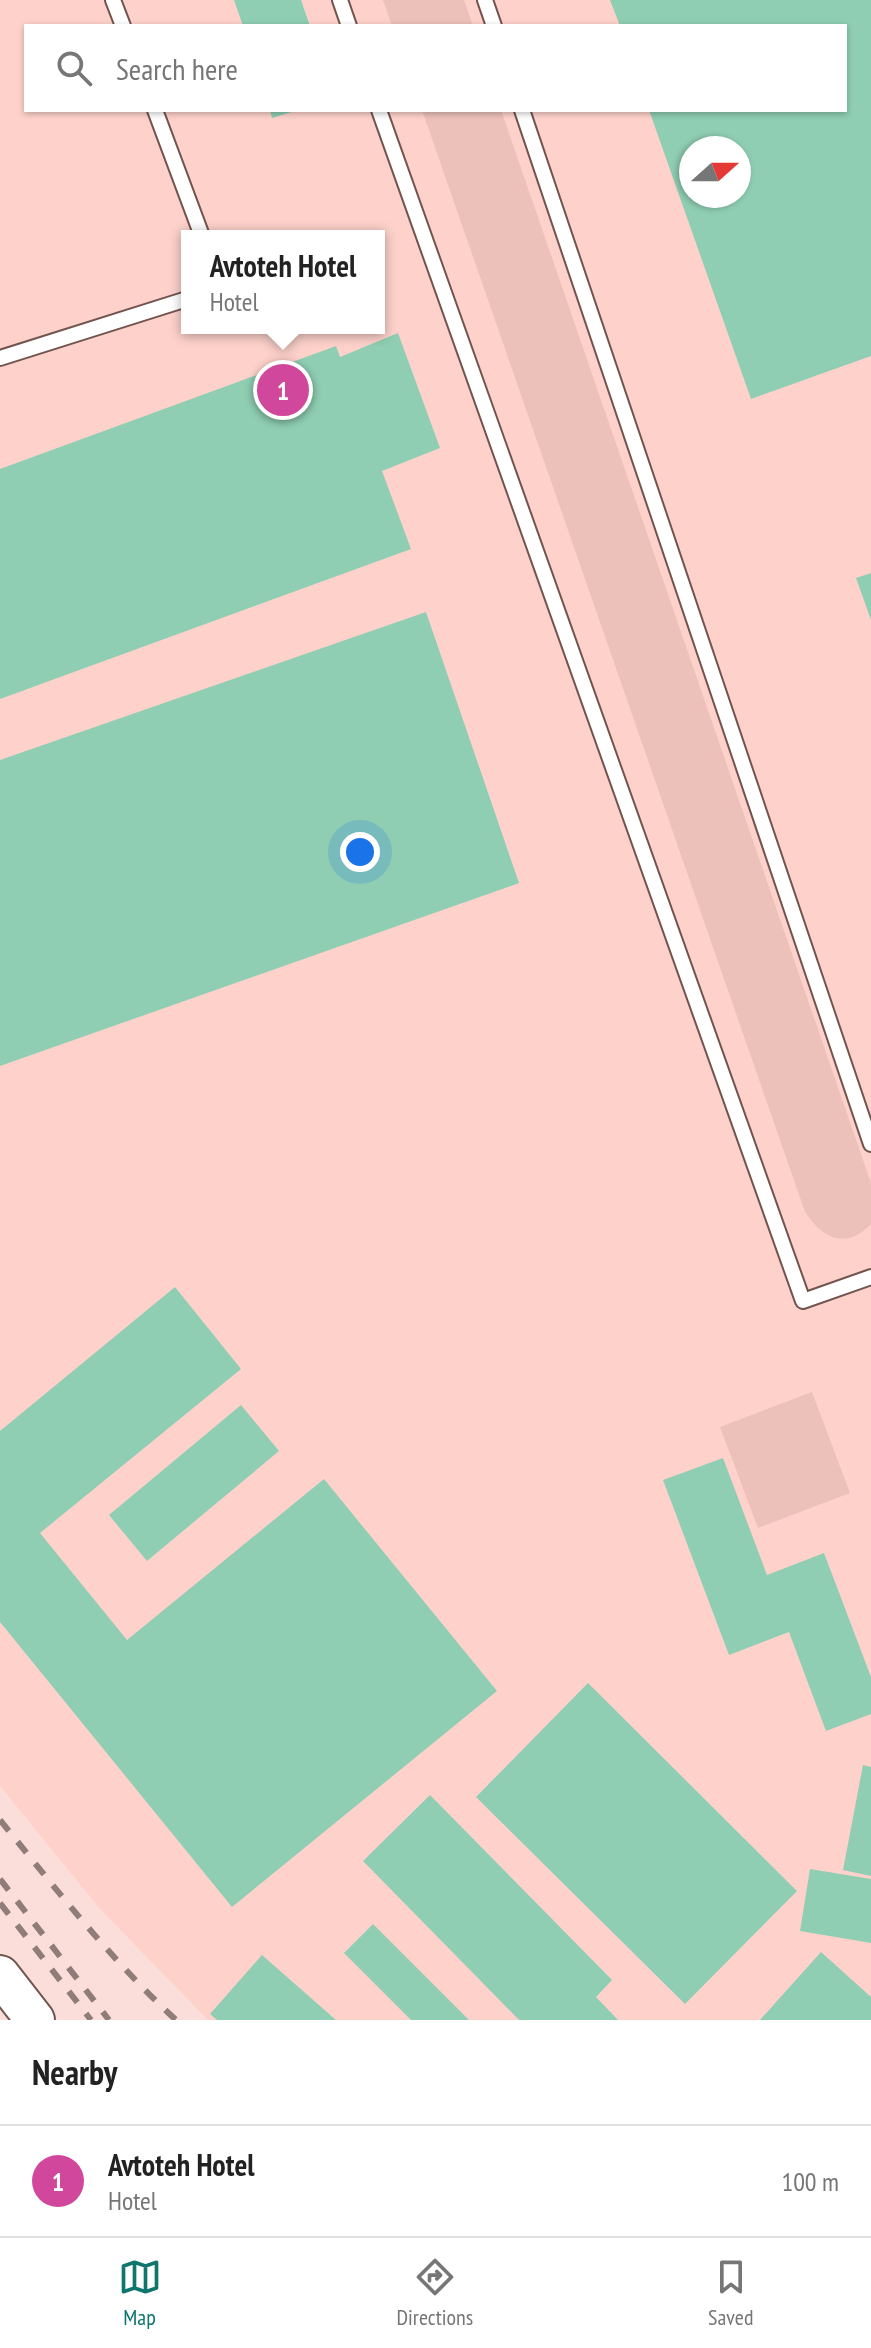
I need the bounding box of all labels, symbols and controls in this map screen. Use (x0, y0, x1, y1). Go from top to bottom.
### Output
search box (24, 24, 847, 112)
icon: search (52, 46, 96, 90)
text: Search here (116, 49, 238, 88)
north arrow (679, 136, 751, 208)
popup (181, 230, 385, 334)
text: Avtoteh Hotel (210, 246, 356, 285)
text: Hotel (210, 285, 259, 318)
pin: 1 (257, 360, 309, 420)
your location (340, 832, 380, 872)
text: Nearby (32, 2050, 117, 2094)
text: Avtoteh Hotel (108, 2145, 255, 2184)
text: 1 (52, 2165, 64, 2198)
text: 100 m (781, 2165, 839, 2198)
text: Hotel (108, 2184, 157, 2217)
tab: Map (118, 2255, 162, 2331)
tab: Directions (397, 2255, 473, 2331)
tab: Saved (708, 2255, 753, 2331)

